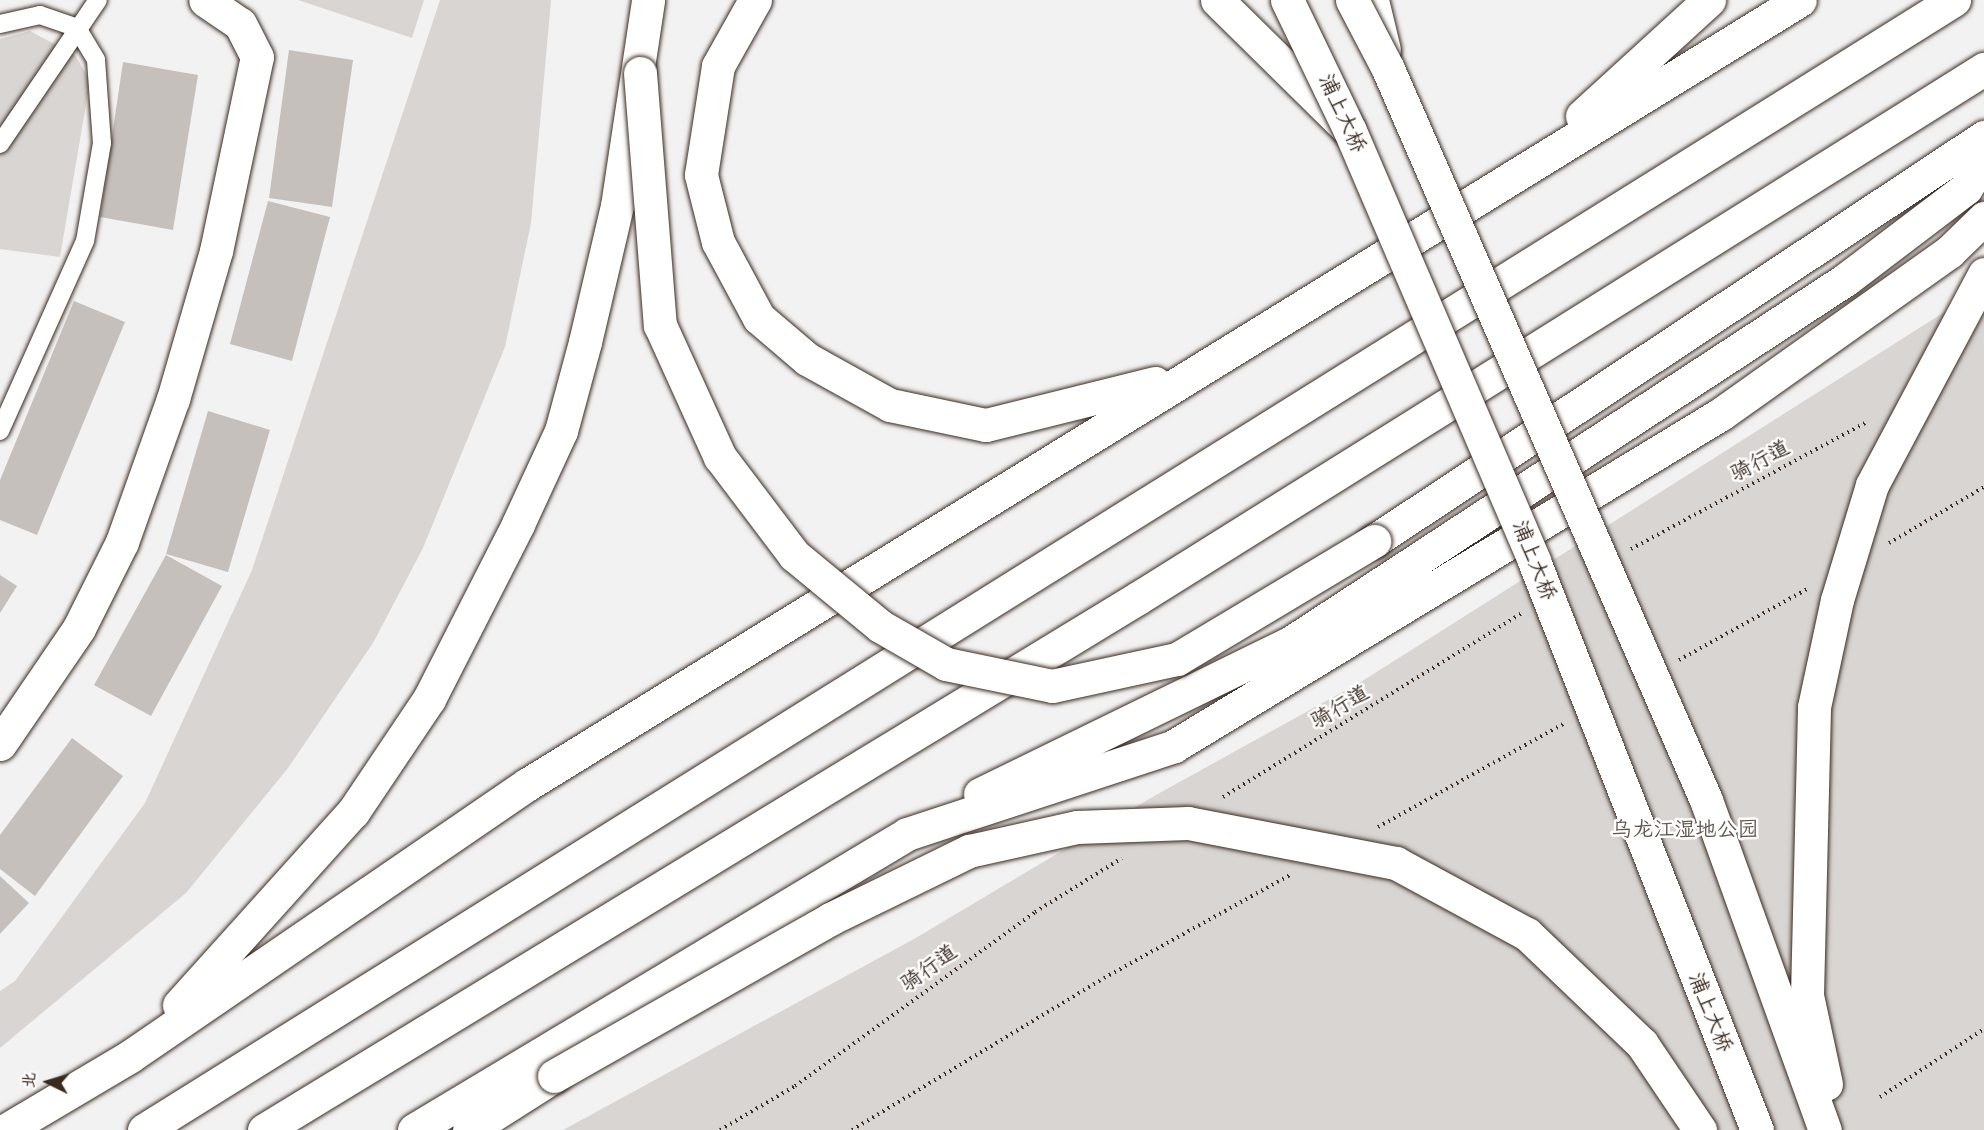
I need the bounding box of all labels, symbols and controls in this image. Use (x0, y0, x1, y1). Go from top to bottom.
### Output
street label: 浦上大桥 (1312, 71, 1370, 157)
street label: 骑行道 (1727, 436, 1795, 488)
street label: 浦上大桥 (1506, 517, 1560, 605)
street label: 骑行道 (1308, 681, 1374, 735)
park label: 乌龙江湿地公园 (1612, 818, 1758, 844)
street label: 骑行道 (897, 940, 963, 998)
street label: 浦上大桥 (1682, 969, 1736, 1057)
north arrow (18, 1052, 78, 1112)
text: 北 (17, 1071, 43, 1089)

